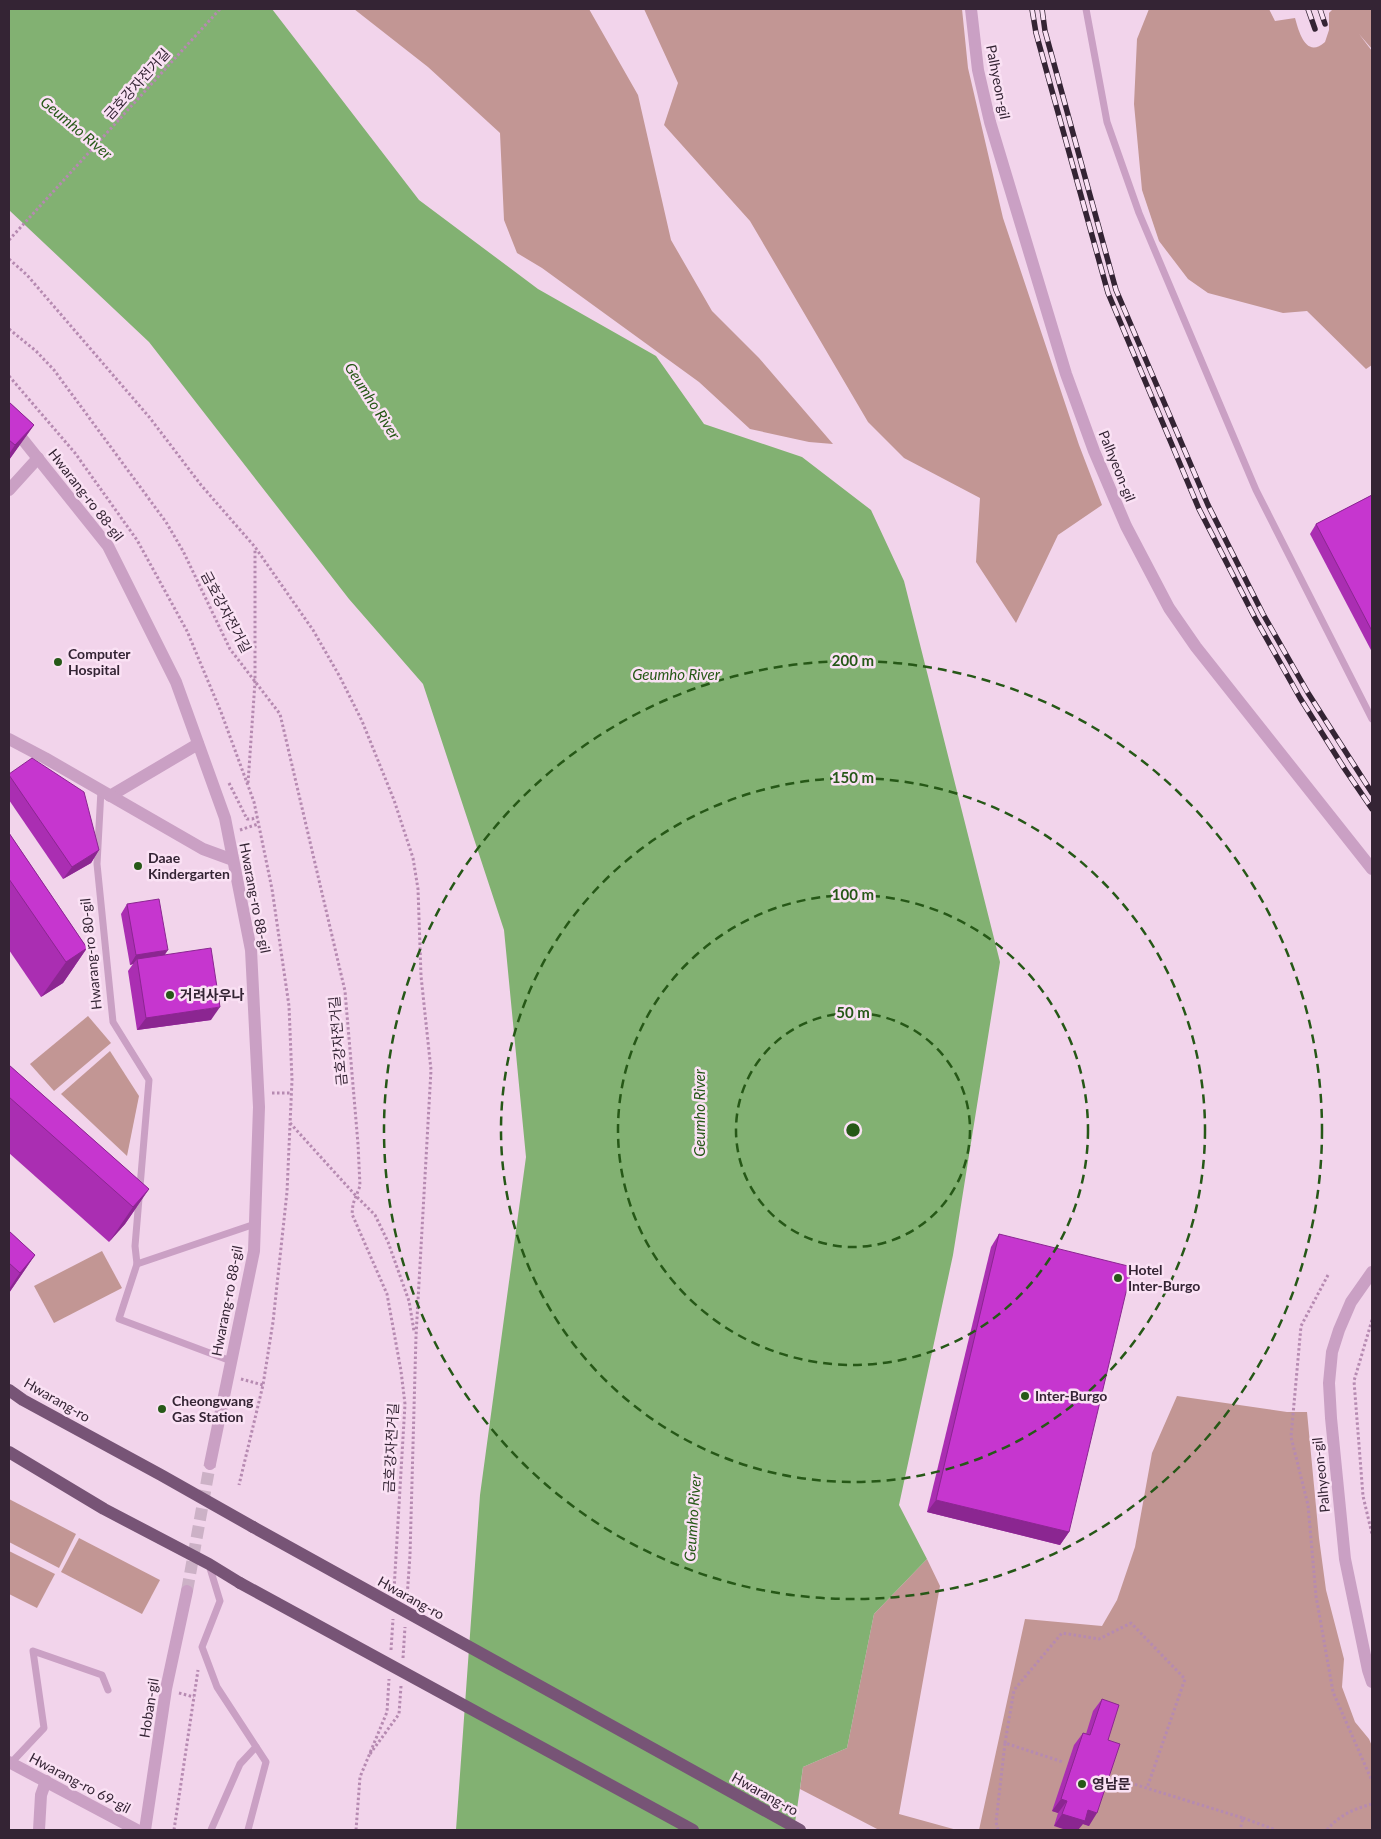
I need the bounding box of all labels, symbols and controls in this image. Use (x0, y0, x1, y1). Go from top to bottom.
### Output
street label: Palhyeon-gil (983, 43, 1014, 121)
street label: 금호강자전거길 (100, 44, 173, 123)
water label: Geumho River (37, 92, 117, 163)
water label: Geumho River (341, 359, 405, 443)
street label: Palhyeon-gil (1095, 428, 1139, 504)
street label: Hwarang-ro 88-gil (45, 445, 128, 544)
street label: 금호강자전거길 (198, 568, 255, 656)
place label: Computer Hospital (68, 645, 131, 678)
text: 200 m (832, 651, 874, 669)
marker: Computer Hospital (52, 656, 64, 668)
water label: Geumho River (632, 665, 721, 683)
text: 150 m (832, 768, 874, 786)
street label: Hwarang-ro 88-gil (236, 841, 275, 955)
place label: Daae Kindergarten (148, 849, 230, 882)
marker: Daae Kindergarten (132, 860, 144, 872)
text: 100 m (832, 885, 874, 903)
street label: Hwarang-ro 80-gil (76, 897, 105, 1011)
place label: 거려사우나 (180, 986, 245, 1003)
marker: 거려사우나 (164, 989, 176, 1001)
street label: 금호강자전거길 (325, 995, 350, 1087)
text: 50 m (836, 1003, 870, 1021)
water label: Geumho River (690, 1068, 708, 1157)
centre of rings (844, 1121, 862, 1139)
street label: Hwarang-ro 88-gil (207, 1244, 246, 1358)
place label: Hotel Inter-Burgo (1128, 1261, 1200, 1294)
marker: Hotel Inter-Burgo (1112, 1272, 1124, 1284)
street label: Hwarang-ro (21, 1374, 93, 1425)
place label: Inter-Burgo (1035, 1387, 1107, 1404)
marker: Inter-Burgo (1019, 1390, 1031, 1402)
place label: Cheongwang Gas Station (172, 1392, 254, 1425)
marker: Cheongwang Gas Station (156, 1403, 168, 1415)
street label: 금호강자전거길 (380, 1403, 401, 1493)
street label: Palhyeon-gil (1308, 1437, 1333, 1513)
water label: Geumho River (680, 1473, 704, 1562)
street label: Hwarang-ro (375, 1572, 448, 1623)
street label: Hoban-gil (135, 1677, 162, 1739)
street label: Hwarang-ro 69-gil (27, 1749, 134, 1816)
street label: Hwarang-ro (729, 1768, 802, 1819)
place label: 영남문 (1092, 1775, 1131, 1792)
marker: 영남문 (1076, 1778, 1088, 1790)

